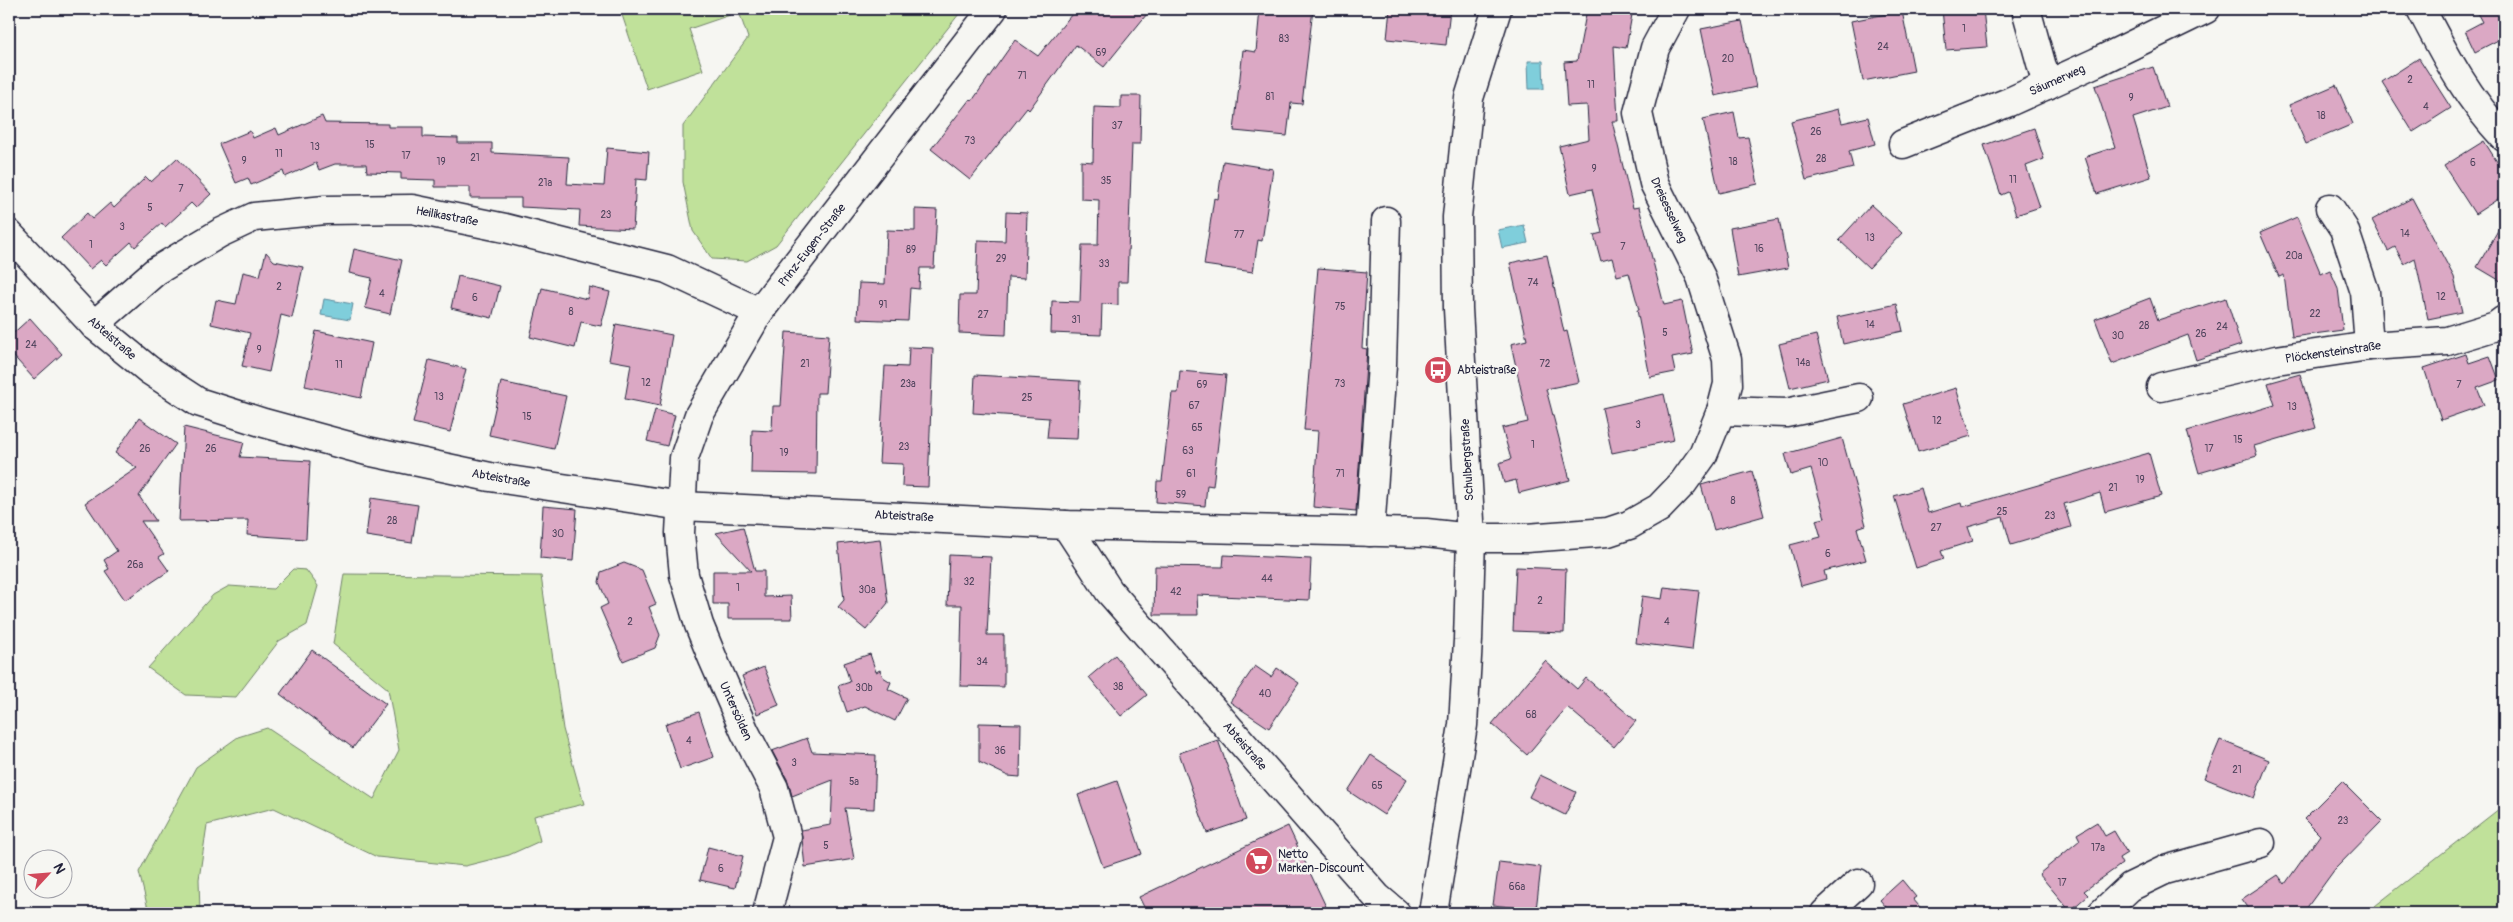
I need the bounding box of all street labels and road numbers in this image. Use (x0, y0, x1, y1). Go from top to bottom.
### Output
street label: Säumerweg (2027, 62, 2087, 99)
street label: Dreisesselweg (1647, 175, 1690, 245)
street label: Prinz-Eugen-Straße (775, 201, 849, 290)
street label: Heilikastraße (414, 203, 479, 230)
street label: Abteistraße (84, 313, 139, 363)
street label: Plöckensteinstraße (2284, 338, 2382, 367)
street label: Schulbergstraße (1458, 418, 1477, 501)
street label: Abteistraße (471, 466, 531, 491)
street label: Abteistraße (874, 507, 934, 526)
street label: Untersölden (716, 679, 755, 743)
street label: Abteistraße (1220, 719, 1270, 774)

